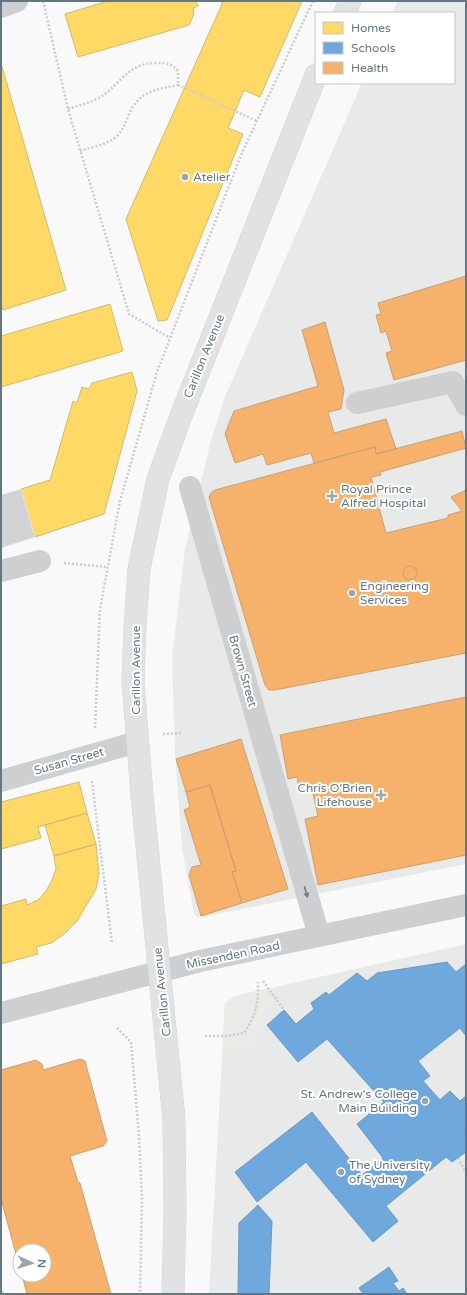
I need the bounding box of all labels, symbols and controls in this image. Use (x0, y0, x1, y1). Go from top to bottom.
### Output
legend (315, 12, 455, 84)
text: Homes (351, 21, 391, 35)
text: Schools (351, 41, 396, 55)
text: Health (351, 61, 388, 75)
place label: Atelier (193, 170, 231, 184)
marker: Atelier (180, 172, 190, 182)
street label: Carillon Avenue (181, 312, 227, 400)
place label: Royal Prince Alfred Hospital (341, 482, 426, 510)
marker: Royal Prince Alfred Hospital (326, 490, 338, 502)
place label: Engineering Services (360, 579, 429, 607)
marker: Engineering Services (347, 588, 357, 598)
street label: Carillon Avenue (129, 625, 143, 715)
street label: Brown Street (226, 633, 260, 709)
street label: Susan Street (33, 744, 106, 778)
place label: Chris O'Brien Lifehouse (298, 781, 372, 809)
marker: Chris O'Brien Lifehouse (375, 789, 387, 801)
one-way arrow (303, 887, 309, 899)
street label: Missenden Road (185, 938, 281, 972)
street label: Carillon Avenue (150, 947, 174, 1037)
place label: St. Andrew's College Main Building (301, 1087, 417, 1115)
marker: St. Andrew's College Main Building (420, 1096, 430, 1106)
place label: The University of Sydney (349, 1158, 431, 1186)
marker: The University of Sydney (336, 1167, 346, 1177)
north arrow (12, 1243, 52, 1283)
text: N (35, 1259, 48, 1268)

